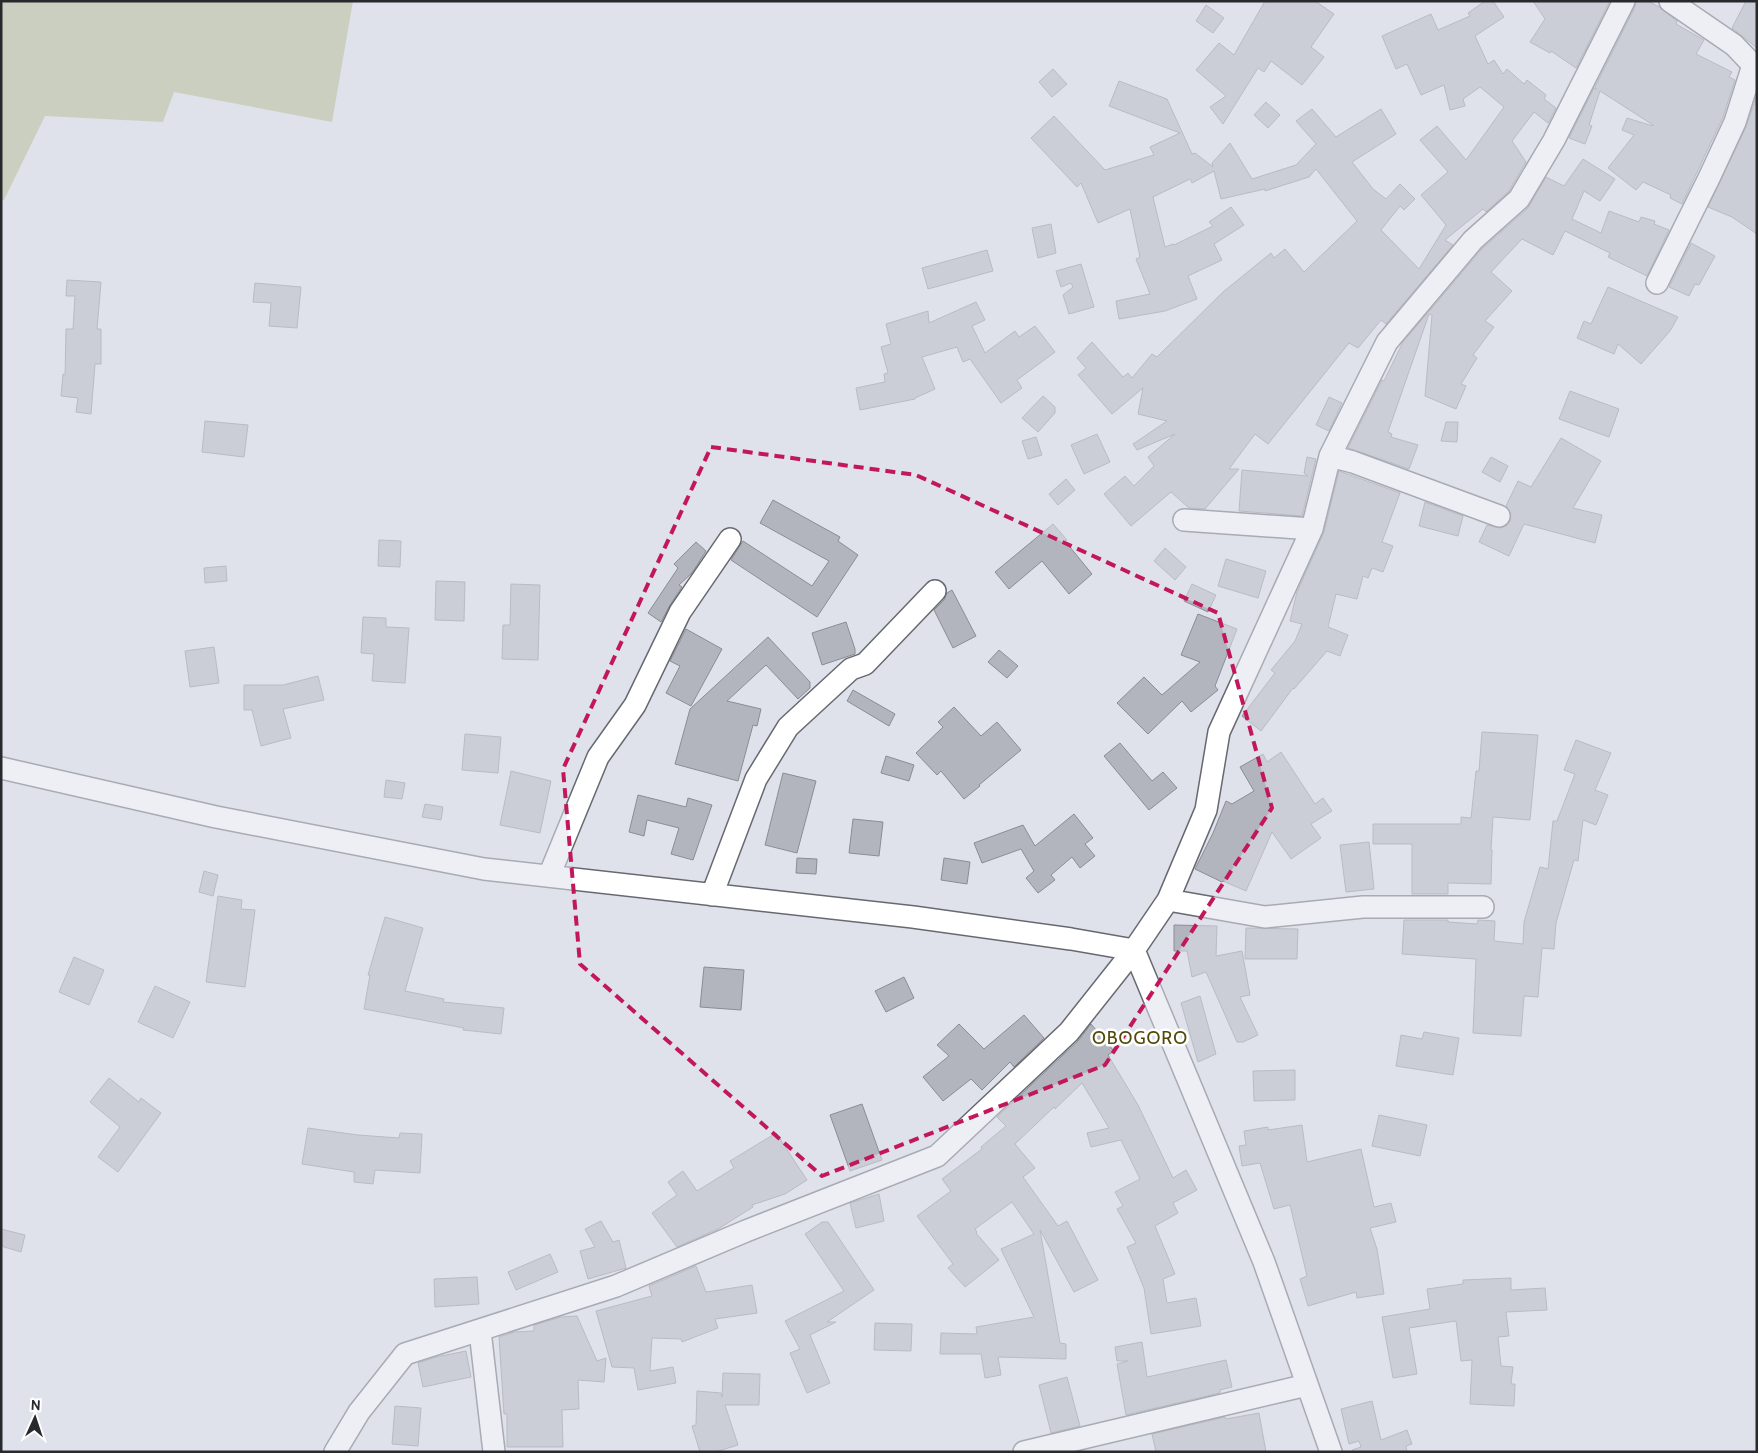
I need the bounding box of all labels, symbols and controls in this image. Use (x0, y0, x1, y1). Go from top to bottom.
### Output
district label: OBOGORO (1092, 1027, 1188, 1049)
north arrow (10, 1393, 60, 1443)
text: N (30, 1396, 41, 1414)

